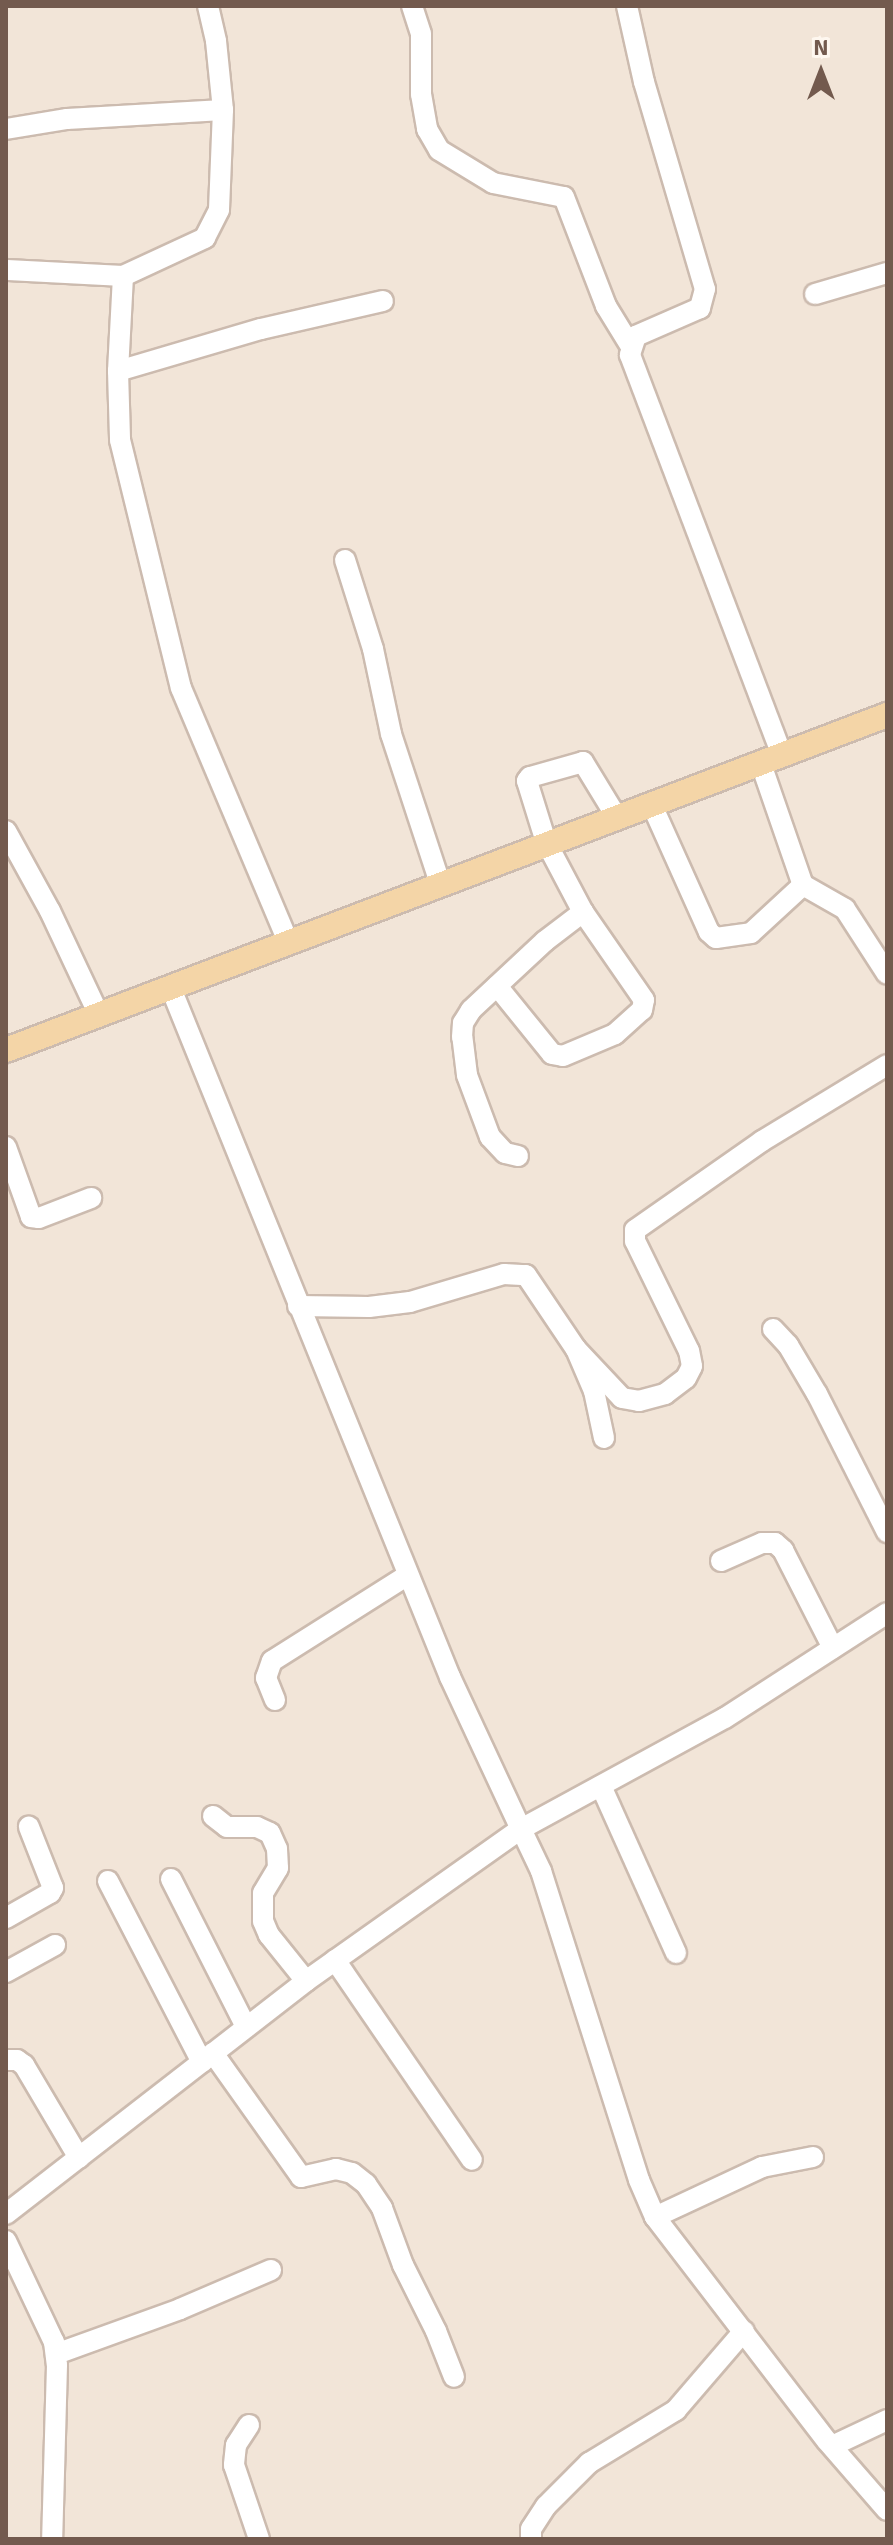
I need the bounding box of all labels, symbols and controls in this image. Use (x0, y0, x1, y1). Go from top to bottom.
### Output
north arrow (781, 32, 861, 112)
text: N (813, 34, 829, 61)

